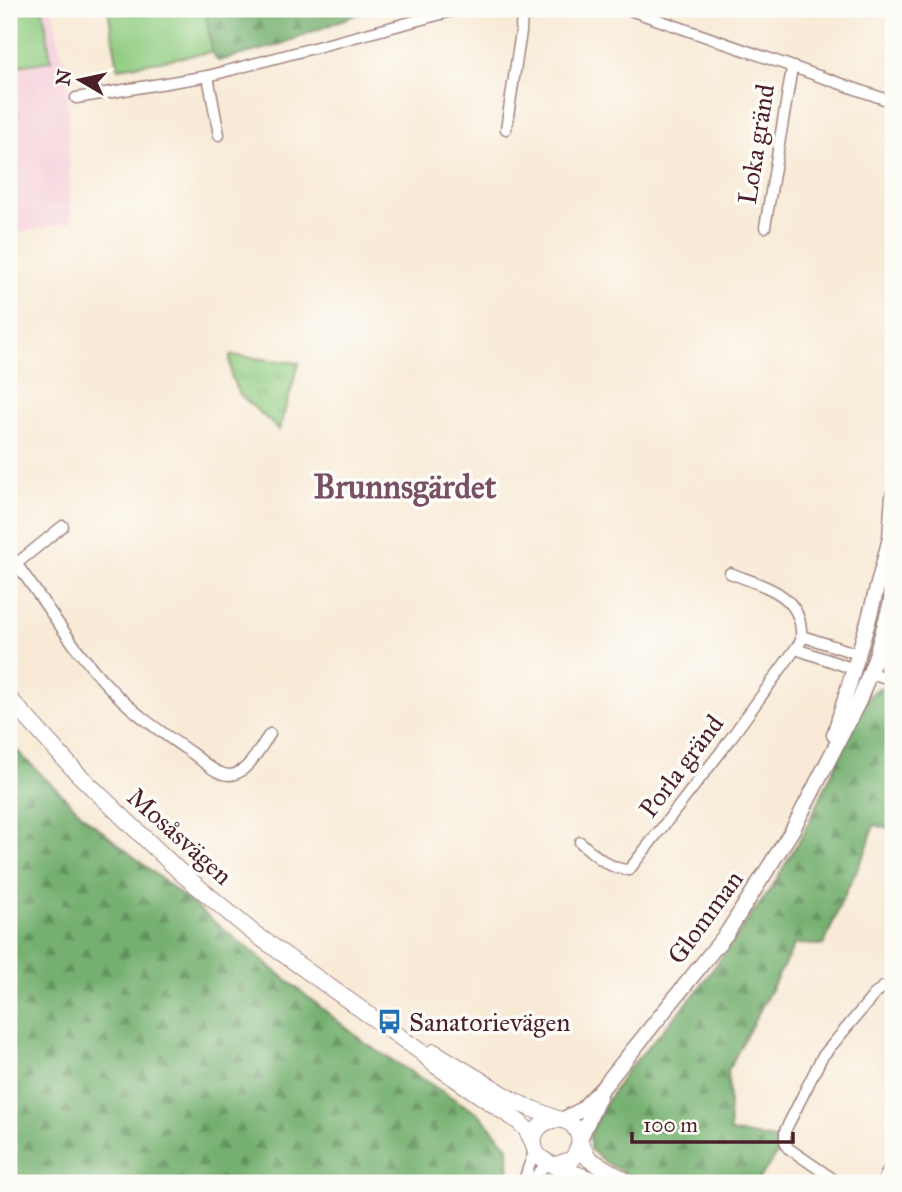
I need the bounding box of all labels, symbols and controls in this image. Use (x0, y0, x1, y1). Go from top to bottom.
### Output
north arrow (46, 46, 116, 116)
text: N (51, 68, 76, 87)
street label: Loka gränd (731, 82, 781, 206)
district label: Brunnsgärdet (313, 467, 497, 507)
street label: Porla gränd (632, 708, 730, 824)
street label: Mosåsvägen (121, 781, 239, 891)
street label: Glomman (660, 864, 750, 970)
place label: Sanatorievägen (409, 1006, 570, 1038)
bus stop icon: Sanatorievägen (375, 1008, 403, 1036)
scale bar (632, 1101, 794, 1145)
text: 100 m (643, 1112, 698, 1138)

